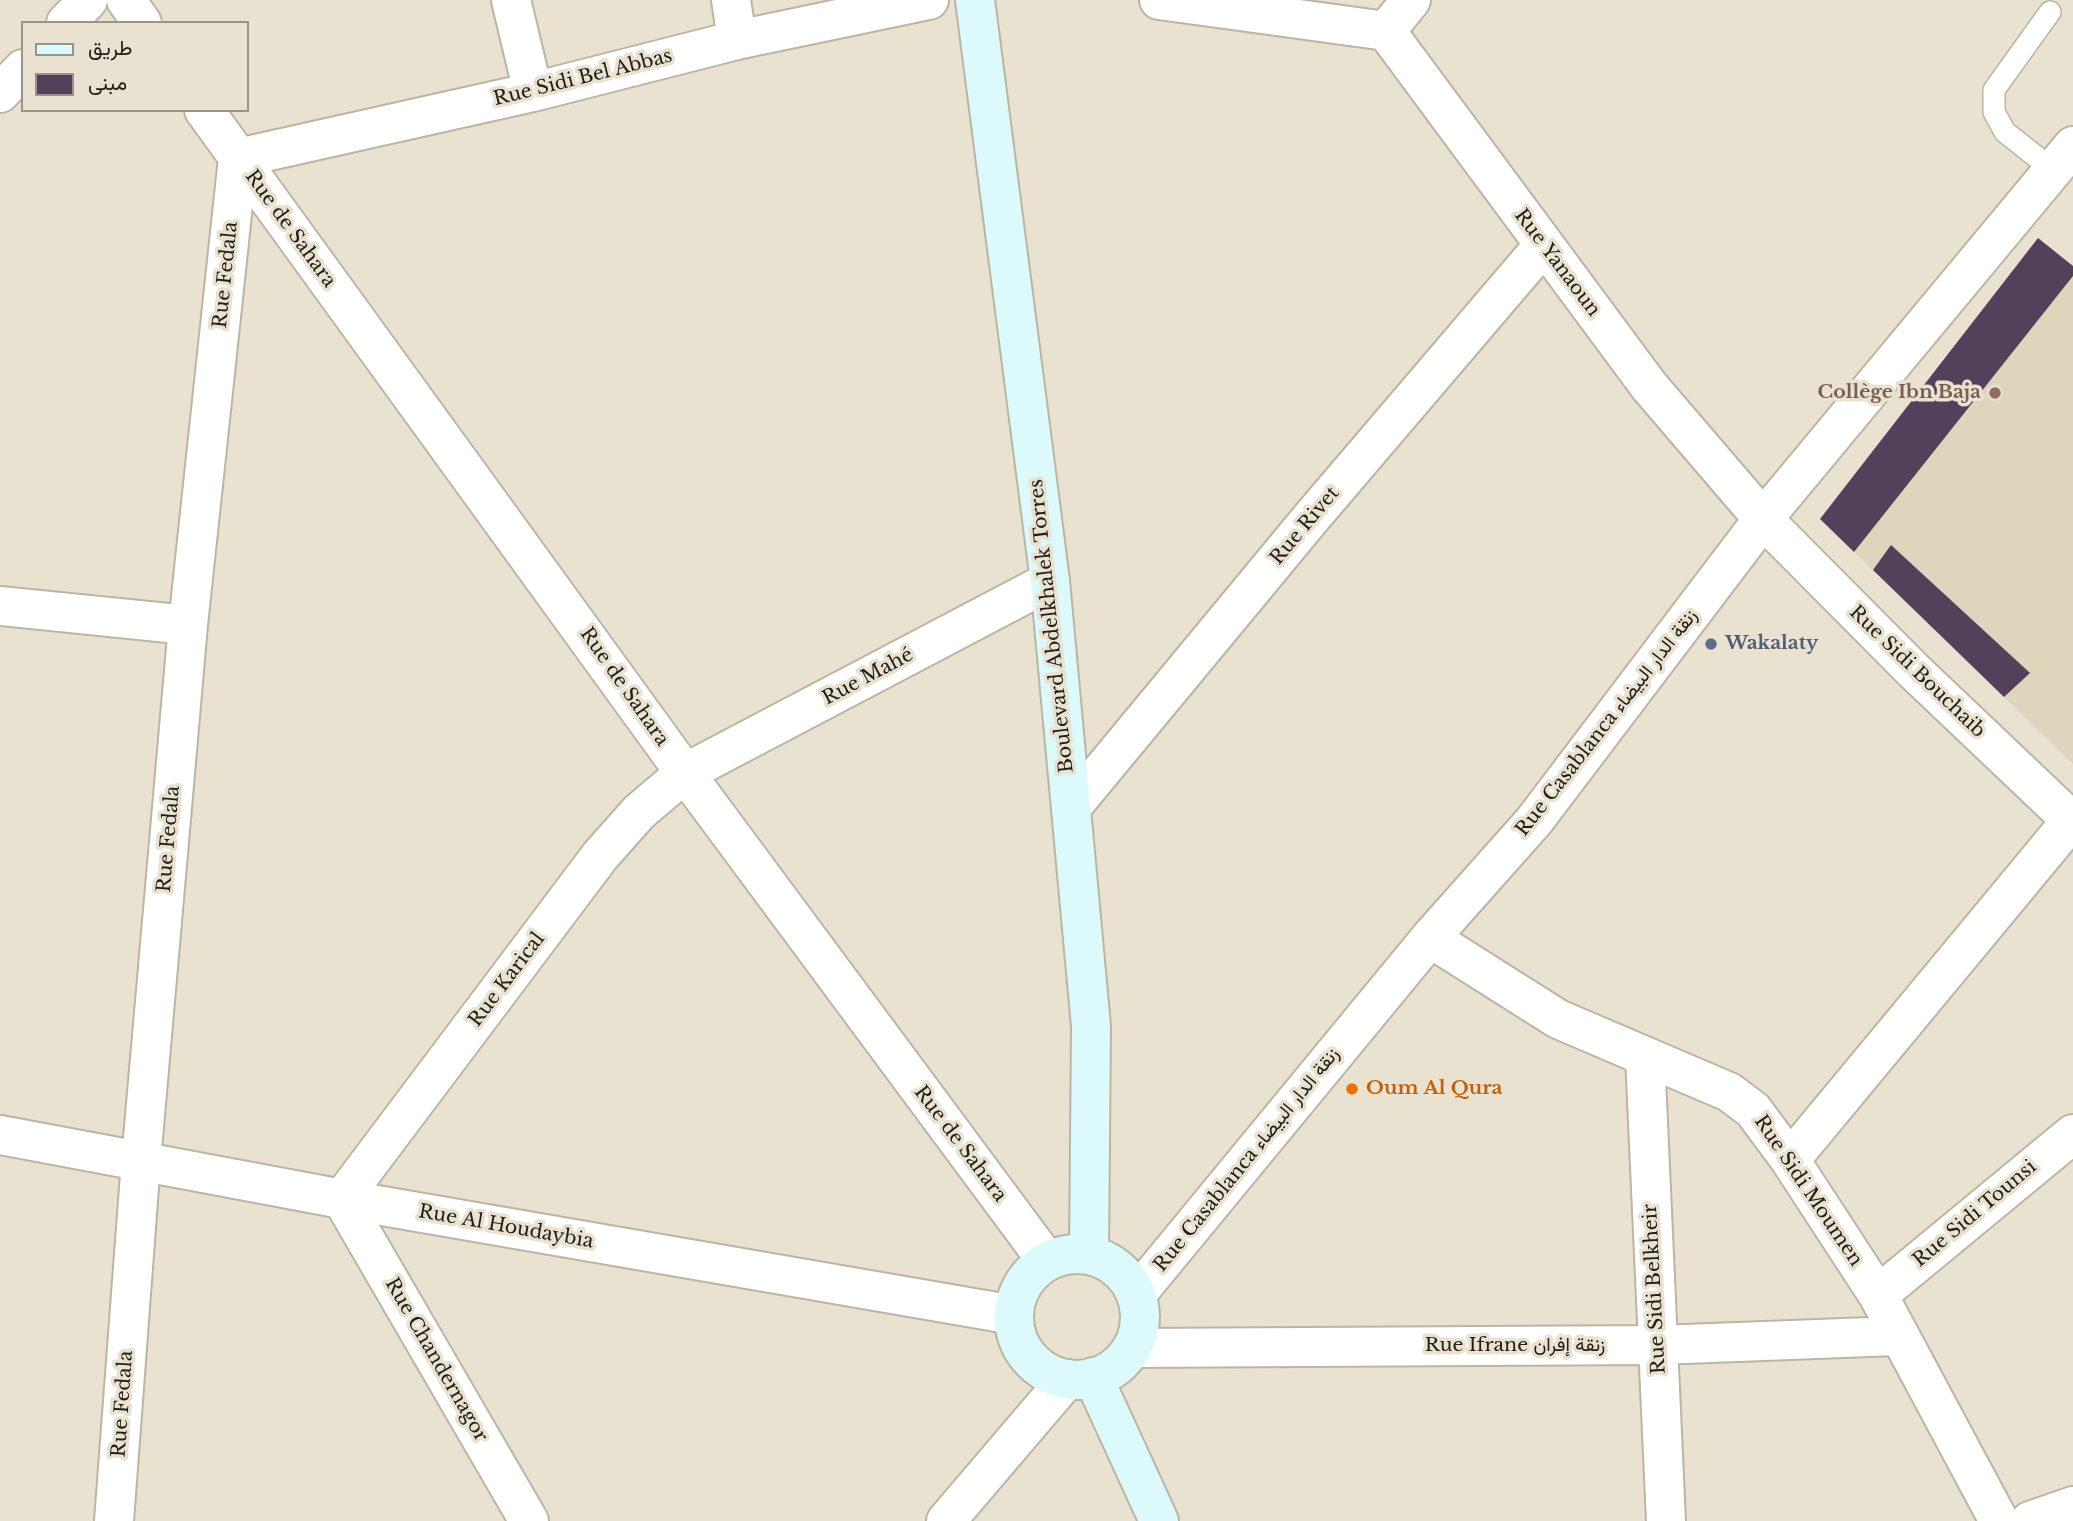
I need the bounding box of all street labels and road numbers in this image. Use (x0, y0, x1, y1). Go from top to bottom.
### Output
street label: Rue Sidi Bel Abbas (491, 45, 675, 111)
street label: Rue de Sahara (240, 166, 340, 292)
street label: Rue Yanaoun (1509, 205, 1605, 321)
street label: Rue Fedala (209, 221, 243, 329)
street label: Boulevard Abdelkhalek Torres (1025, 478, 1079, 774)
street label: Rue Rivet (1266, 482, 1344, 570)
street label: Rue Sidi Bouchaib (1844, 601, 1990, 743)
street label: Rue Casablanca زنقة الدار البيضاء (1511, 605, 1703, 841)
street label: Rue de Sahara (575, 623, 673, 751)
street label: Rue Mahé (819, 644, 917, 710)
street label: Rue Fedala (153, 785, 185, 893)
street label: Rue Karical (464, 928, 550, 1032)
street label: Rue Casablanca زنقة الدار البيضاء (1150, 1043, 1344, 1277)
street label: Rue de Sahara (909, 1082, 1011, 1206)
street label: Rue Sidi Moumen (1749, 1111, 1867, 1271)
street label: Rue Sidi Tounsi (1909, 1156, 2041, 1272)
street label: Rue Al Houdaybia (417, 1200, 595, 1254)
street label: Rue Sidi Belkheir (1639, 1203, 1671, 1375)
street label: Rue Chandernagor (380, 1274, 492, 1446)
street label: Rue Ifrane زنقة إفران (1425, 1335, 1605, 1357)
street label: Rue Fedala (108, 1350, 138, 1458)

